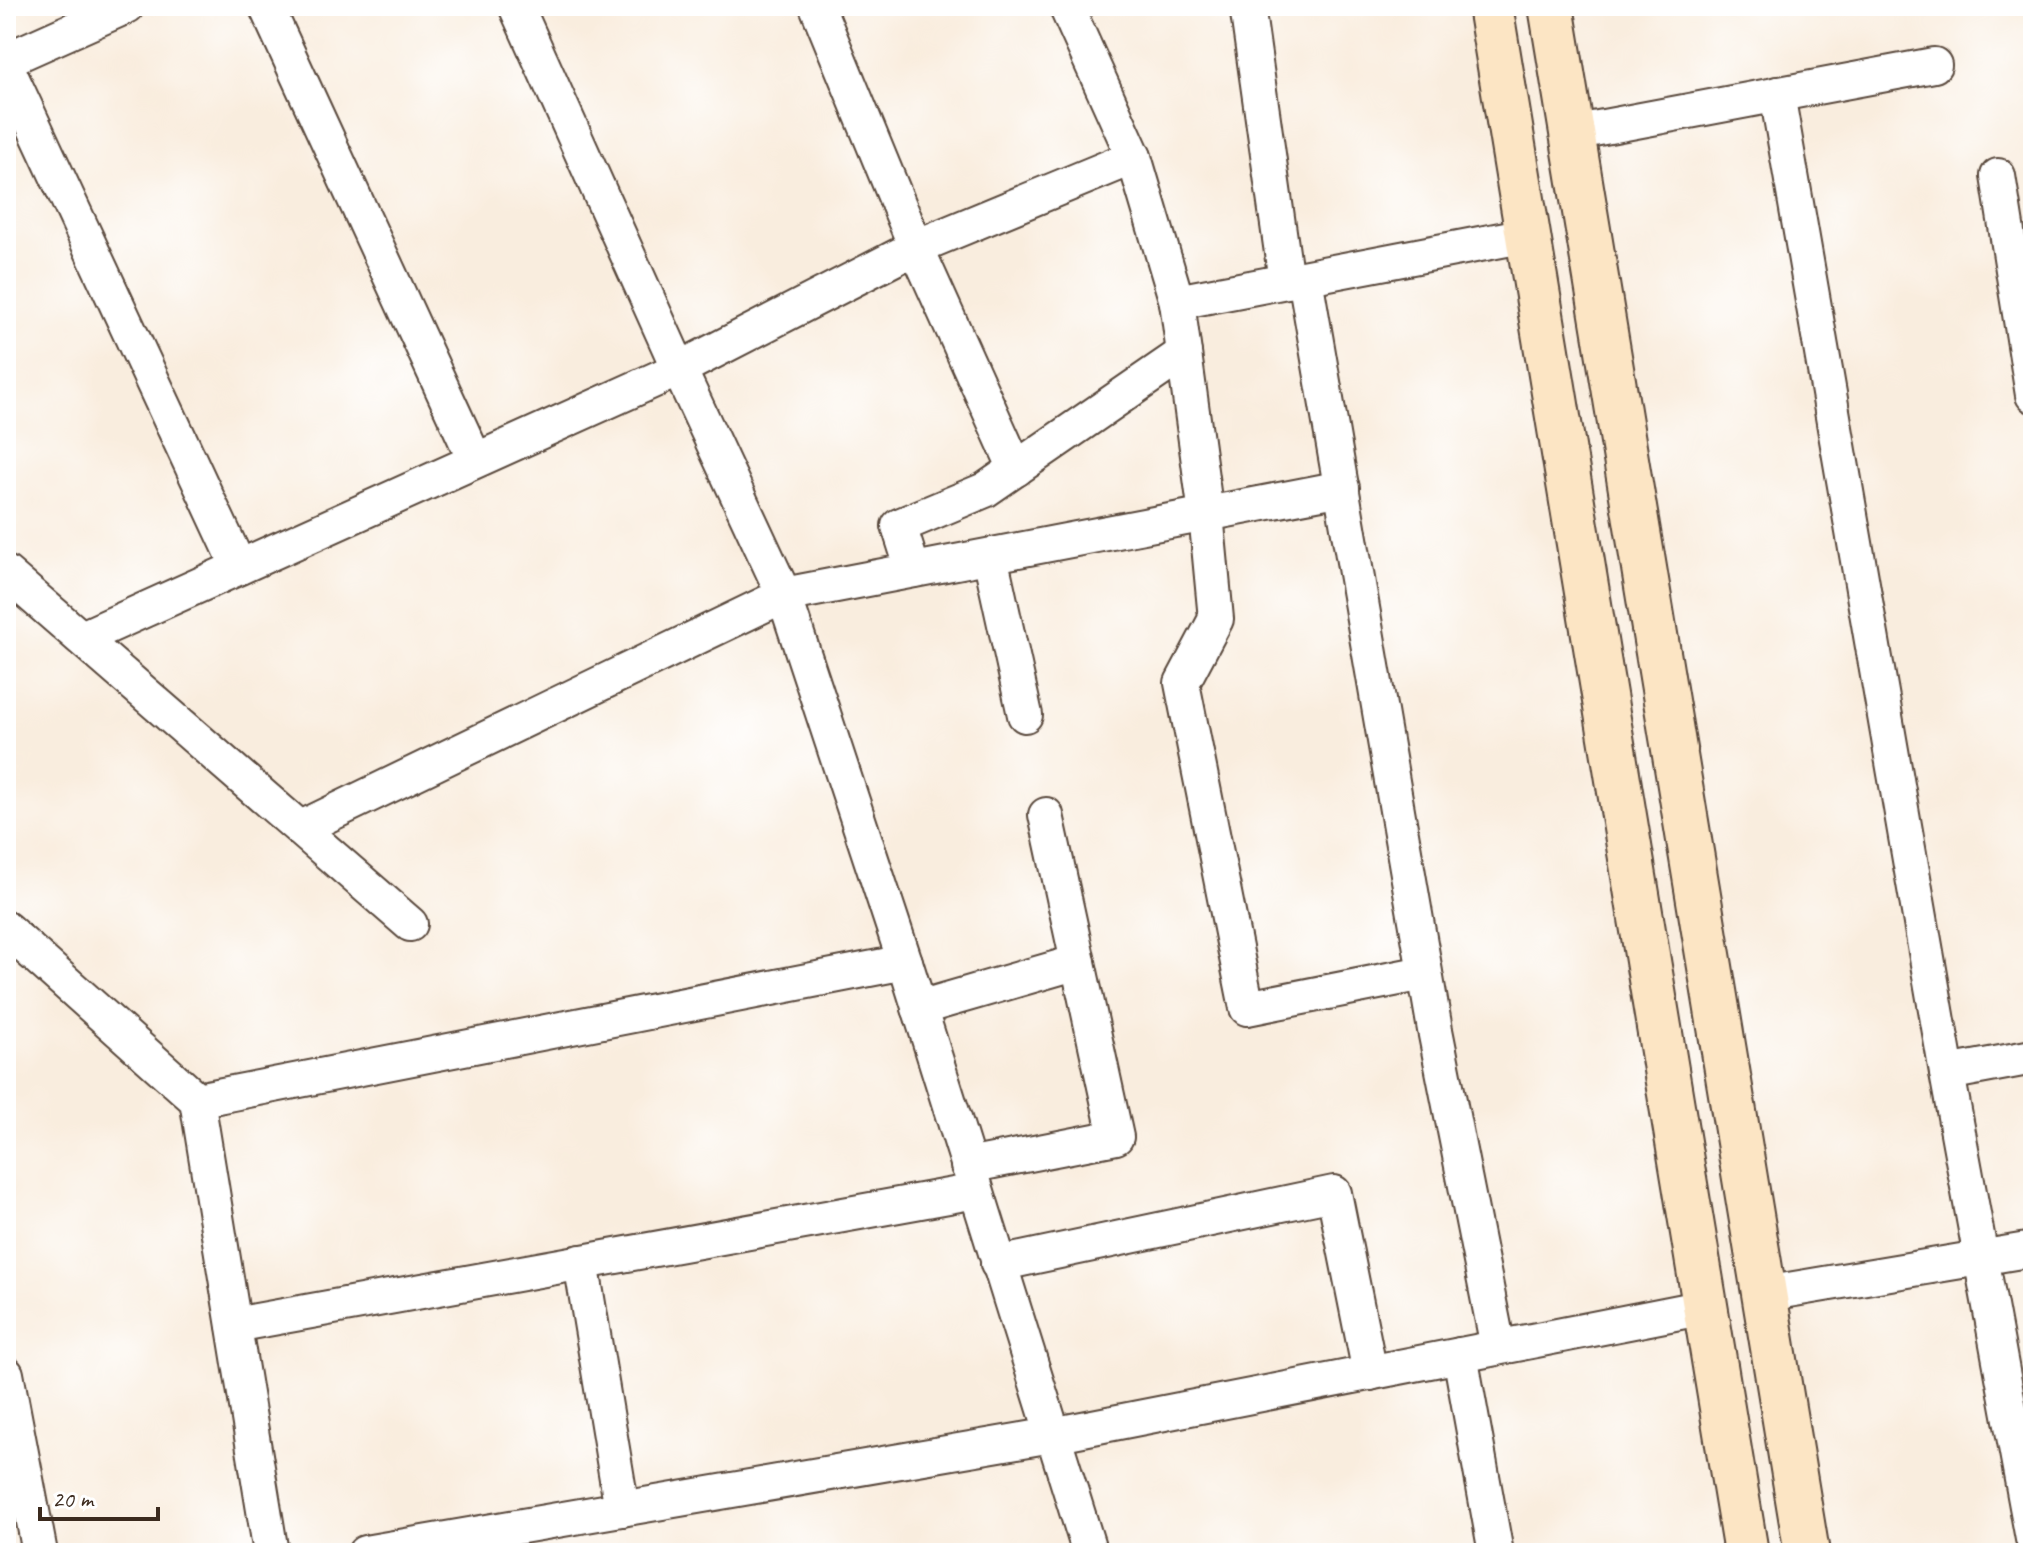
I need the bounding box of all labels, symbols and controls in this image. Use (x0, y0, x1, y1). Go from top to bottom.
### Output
scale bar (40, 1471, 158, 1521)
text: 20 m (52, 1484, 95, 1514)

